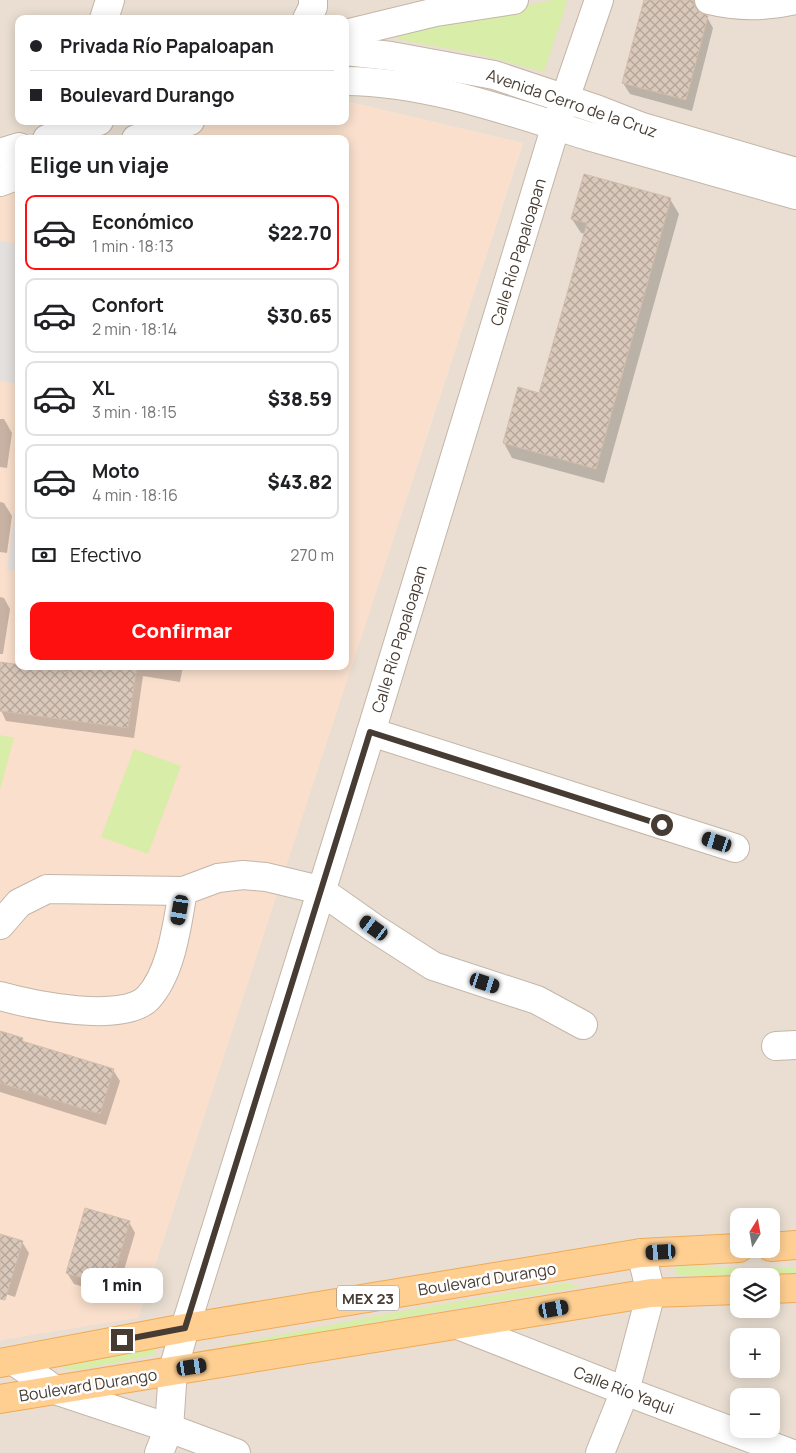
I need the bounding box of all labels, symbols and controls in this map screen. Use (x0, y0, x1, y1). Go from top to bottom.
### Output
text: Privada Río Papaloapan (60, 33, 274, 59)
street label: Avenida Cerro de la Cruz (484, 63, 660, 143)
text: Boulevard Durango (60, 82, 235, 108)
text: Elige un viaje (30, 150, 169, 180)
street label: Calle Río Papaloapan (485, 175, 551, 329)
text: Económico (92, 209, 194, 235)
icon: car (32, 210, 77, 255)
text: $22.70 (268, 220, 332, 246)
text: 1 min · 18:13 (92, 235, 174, 257)
text: Confort (92, 292, 164, 318)
icon: car (32, 293, 77, 338)
text: $30.65 (267, 303, 332, 329)
text: 2 min · 18:14 (92, 318, 177, 340)
text: XL (92, 375, 115, 401)
icon: car (32, 376, 77, 421)
text: $38.59 (268, 386, 332, 412)
text: 3 min · 18:15 (92, 401, 177, 423)
text: Moto (92, 458, 139, 484)
icon: car (32, 459, 77, 504)
text: $43.82 (268, 469, 332, 495)
text: 4 min · 18:16 (92, 484, 178, 506)
icon: cash (30, 541, 58, 569)
text: Efectivo (70, 542, 141, 568)
text: 270 m (290, 544, 334, 566)
street label: Calle Río Papaloapan (366, 562, 432, 716)
button: Confirmar (30, 602, 334, 660)
route start (651, 814, 673, 836)
car (700, 830, 733, 854)
car (170, 894, 189, 926)
car (357, 913, 390, 943)
car (468, 971, 501, 995)
north arrow (730, 1208, 780, 1258)
map controls (730, 1208, 780, 1438)
car (645, 1244, 676, 1260)
street label: Boulevard Durango (416, 1257, 558, 1301)
callout: 1 min (81, 1268, 163, 1302)
button: layers (730, 1268, 780, 1318)
text: 1 min (102, 1274, 142, 1296)
road number: MEX 23 (337, 1286, 399, 1310)
car (537, 1299, 570, 1319)
button: + (730, 1328, 780, 1378)
route end (111, 1329, 133, 1351)
car (176, 1357, 207, 1377)
street label: Calle Río Yaqui (571, 1361, 677, 1419)
street label: Boulevard Durango (17, 1363, 159, 1407)
button: − (730, 1388, 780, 1438)

